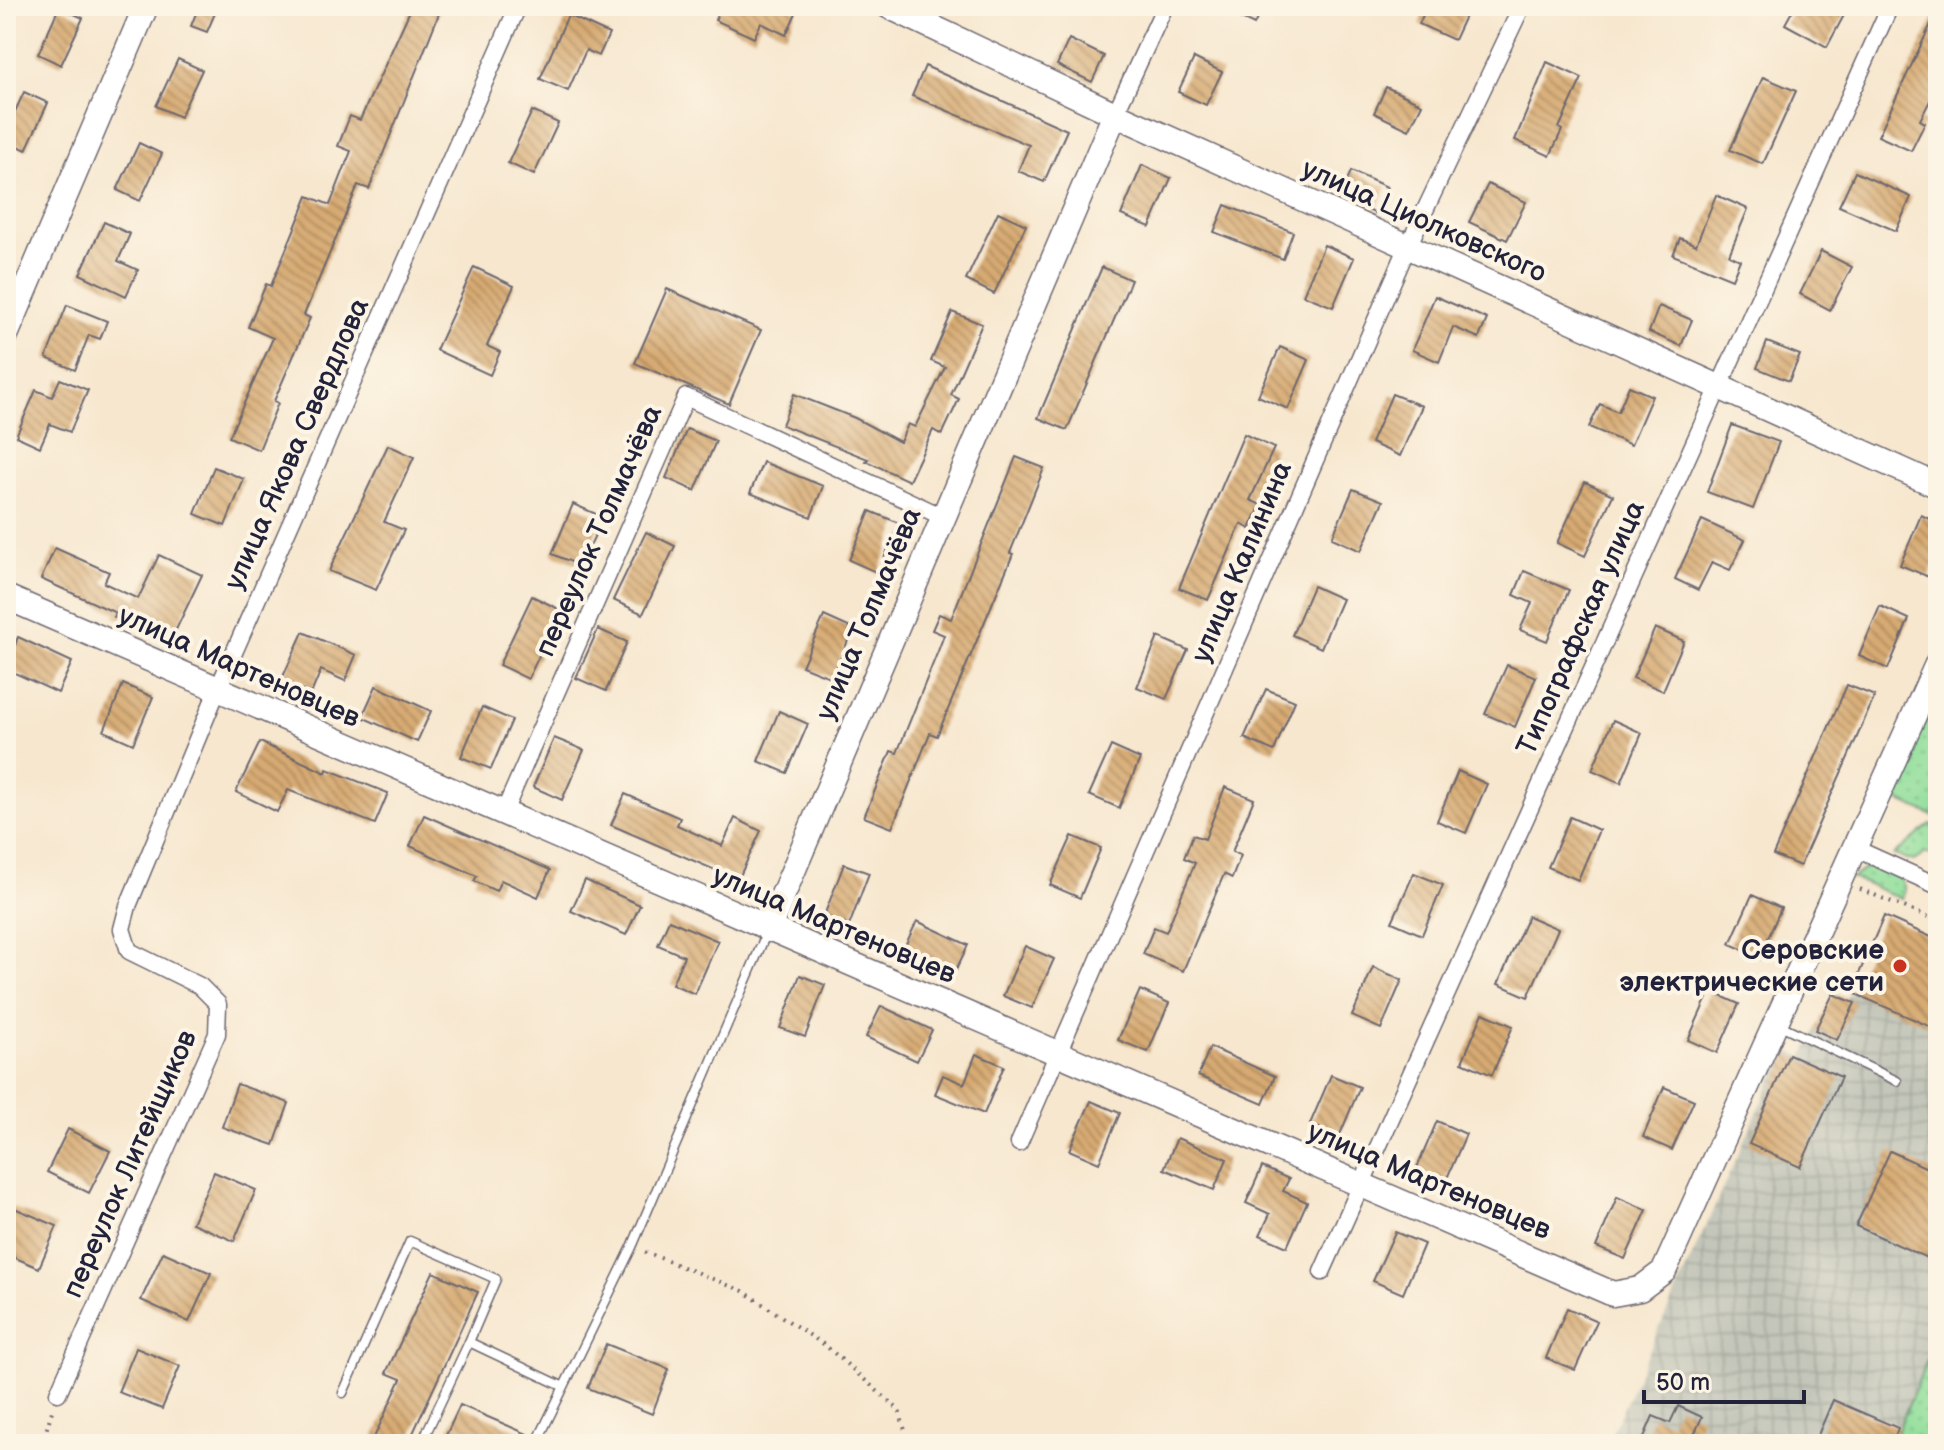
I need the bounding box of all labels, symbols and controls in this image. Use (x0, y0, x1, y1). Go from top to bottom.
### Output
street label: улица Циолковского (1297, 152, 1551, 290)
street label: улица Якова Свердлова (218, 293, 376, 595)
street label: переулок Толмачёва (529, 400, 670, 662)
street label: улица Калинина (1185, 456, 1299, 667)
street label: Типографская улица (1510, 495, 1652, 760)
street label: улица Толмачёва (809, 502, 929, 725)
street label: улица Мартеновцев (113, 599, 365, 735)
street label: улица Мартеновцев (708, 859, 961, 991)
place label: Серовские электрические сети (1620, 934, 1884, 999)
marker: Серовские электрические сети (1891, 957, 1909, 975)
street label: переулок Литейщиков (56, 1025, 204, 1303)
street label: улица Мартеновцев (1303, 1115, 1556, 1247)
scale bar (1644, 1354, 1804, 1404)
text: 50 m (1656, 1368, 1710, 1397)

